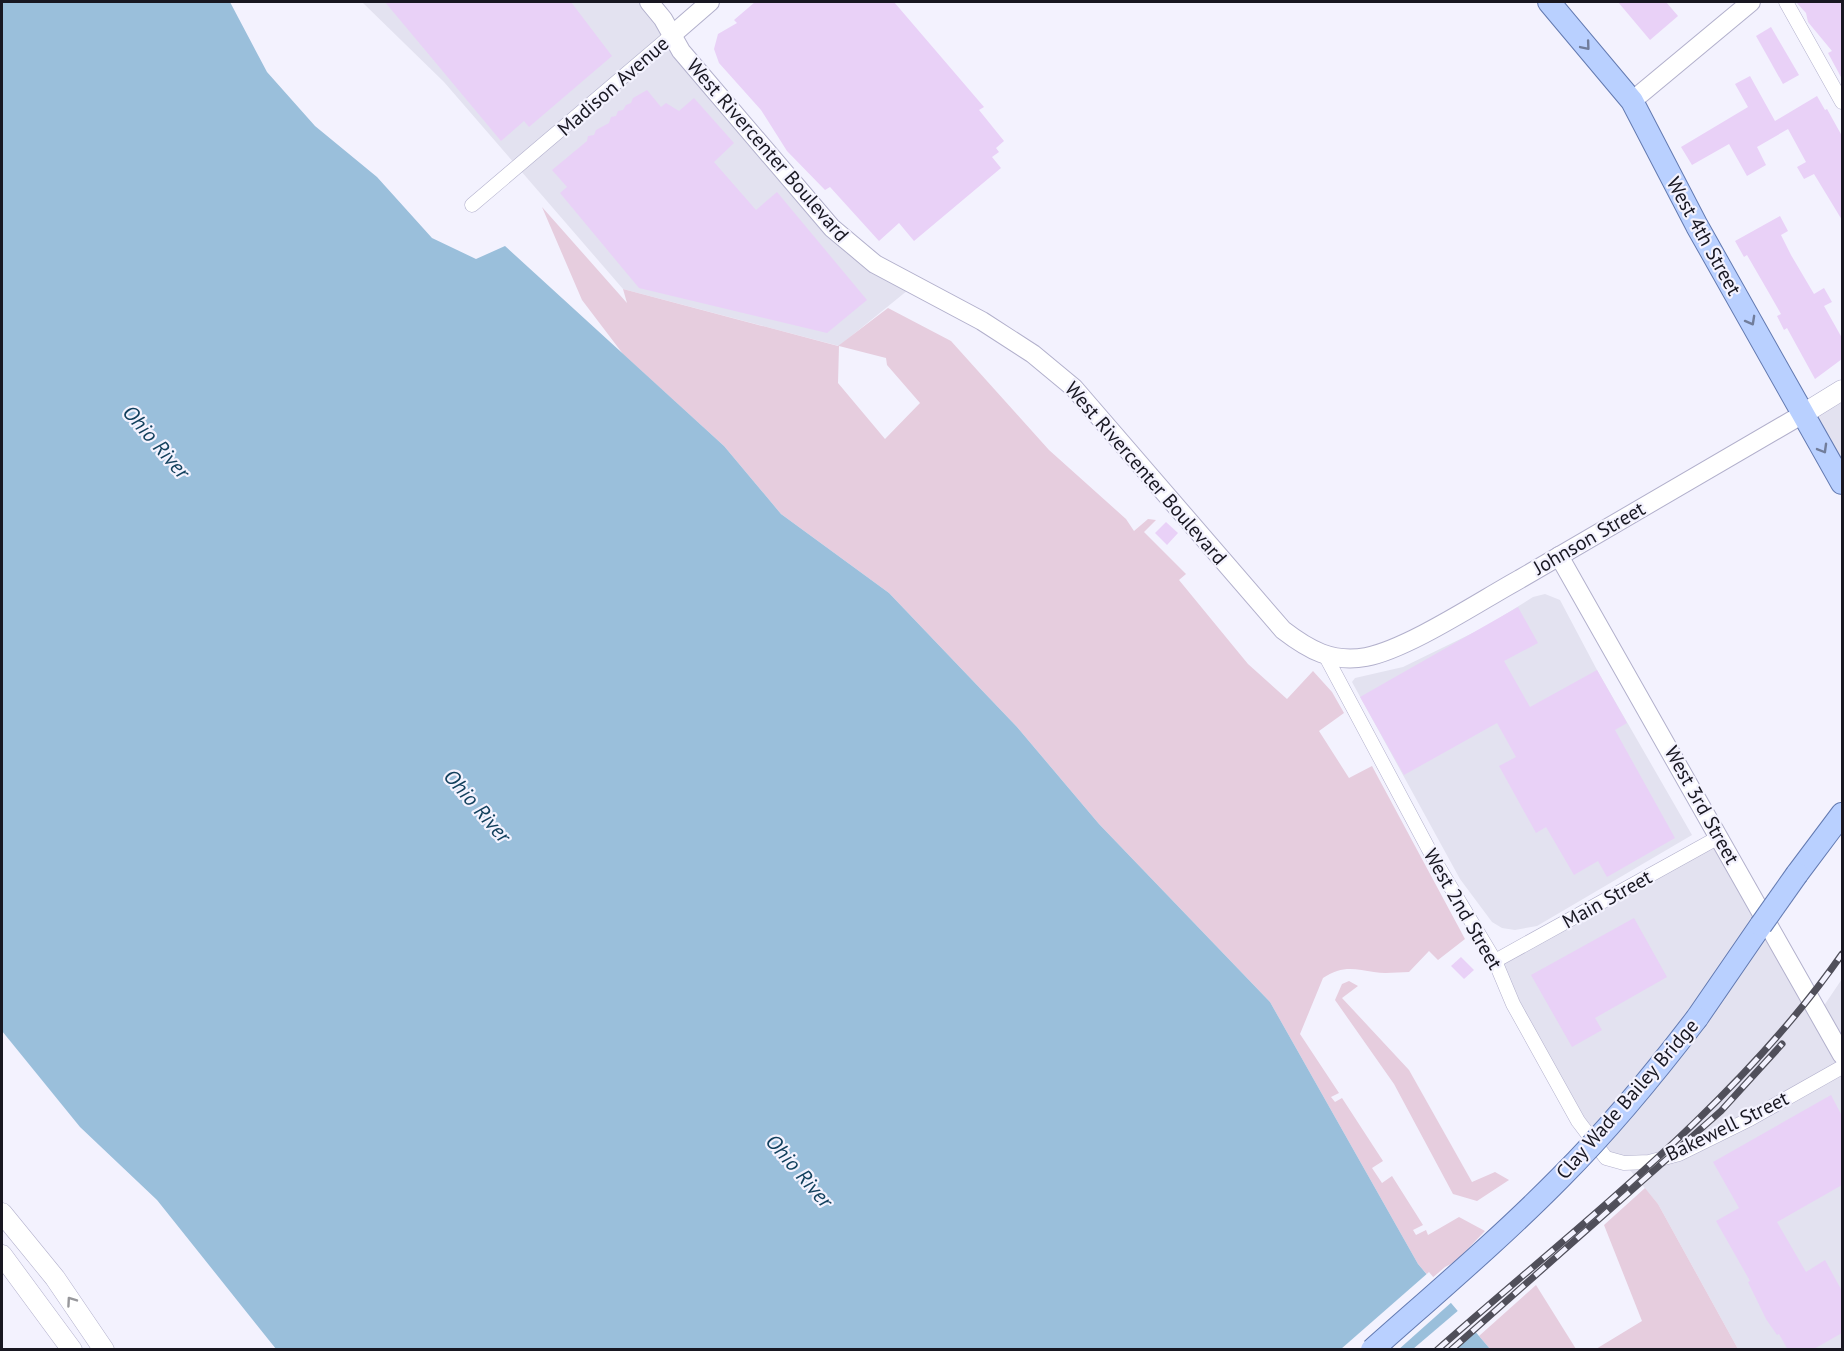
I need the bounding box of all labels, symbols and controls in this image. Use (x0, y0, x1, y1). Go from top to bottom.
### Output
street label: Madison Avenue (552, 31, 674, 141)
one-way arrow (1579, 39, 1590, 50)
street label: West Rivercenter Boulevard (681, 53, 855, 247)
street label: West 4th Street (1661, 172, 1747, 300)
one-way arrow (1743, 315, 1755, 325)
street label: West Rivercenter Boulevard (1059, 376, 1233, 570)
water label: Ohio River (117, 399, 197, 486)
one-way arrow (1815, 442, 1827, 453)
street label: Johnson Street (1528, 495, 1650, 581)
street label: West 3rd Street (1659, 741, 1745, 869)
water label: Ohio River (438, 763, 518, 850)
street label: West 2nd Street (1418, 844, 1508, 974)
street label: Main Street (1558, 864, 1657, 934)
street label: Clay Wade Bailey Bridge (1550, 1013, 1704, 1185)
street label: Bakewell Street (1661, 1085, 1793, 1167)
water label: Ohio River (760, 1128, 840, 1215)
one-way arrow (67, 1297, 78, 1308)

